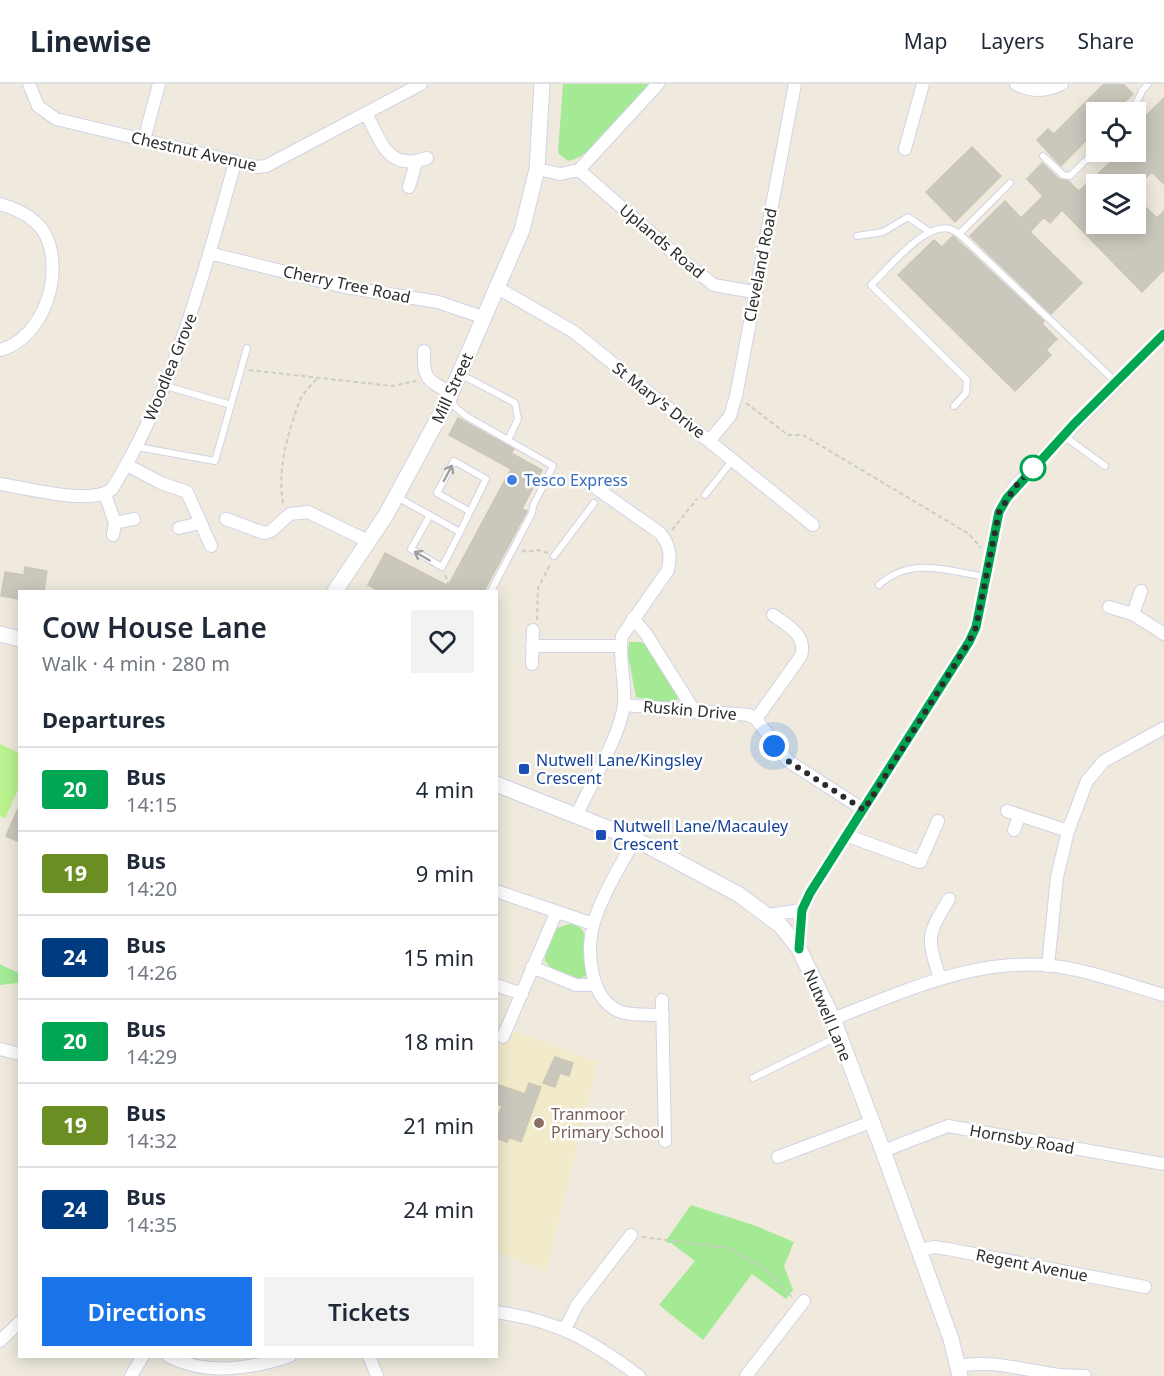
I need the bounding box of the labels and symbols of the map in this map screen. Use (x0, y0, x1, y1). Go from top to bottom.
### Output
street label: Chestnut Avenue (129, 126, 259, 176)
street label: Uplands Road (615, 199, 709, 283)
street label: Cleveland Road (738, 206, 782, 324)
street label: Cherry Tree Road (281, 260, 413, 308)
street label: Woodlea Grove (138, 310, 202, 424)
street label: Mill Street (426, 349, 478, 427)
street label: St Mary's Drive (608, 357, 710, 443)
unlabelled marker (1020, 455, 1046, 481)
one-way arrow (443, 465, 454, 483)
place label: Tesco Express (524, 469, 628, 491)
marker: Tesco Express (505, 473, 519, 487)
one-way arrow (414, 549, 431, 561)
street label: Ruskin Drive (642, 695, 738, 725)
your location (759, 731, 789, 761)
place label: Nutwell Lane/Kingsley Crescent (536, 749, 703, 789)
marker: Nutwell Lane/Kingsley Crescent (517, 762, 531, 776)
place label: Nutwell Lane/Macauley Crescent (613, 815, 789, 855)
marker: Nutwell Lane/Macauley Crescent (594, 828, 608, 842)
street label: Nutwell Lane (799, 966, 857, 1064)
place label: Tranmoor Primary School (551, 1103, 664, 1143)
marker: Tranmoor Primary School (532, 1116, 546, 1130)
street label: Hornsby Road (968, 1119, 1076, 1159)
street label: Regent Avenue (974, 1243, 1090, 1287)

